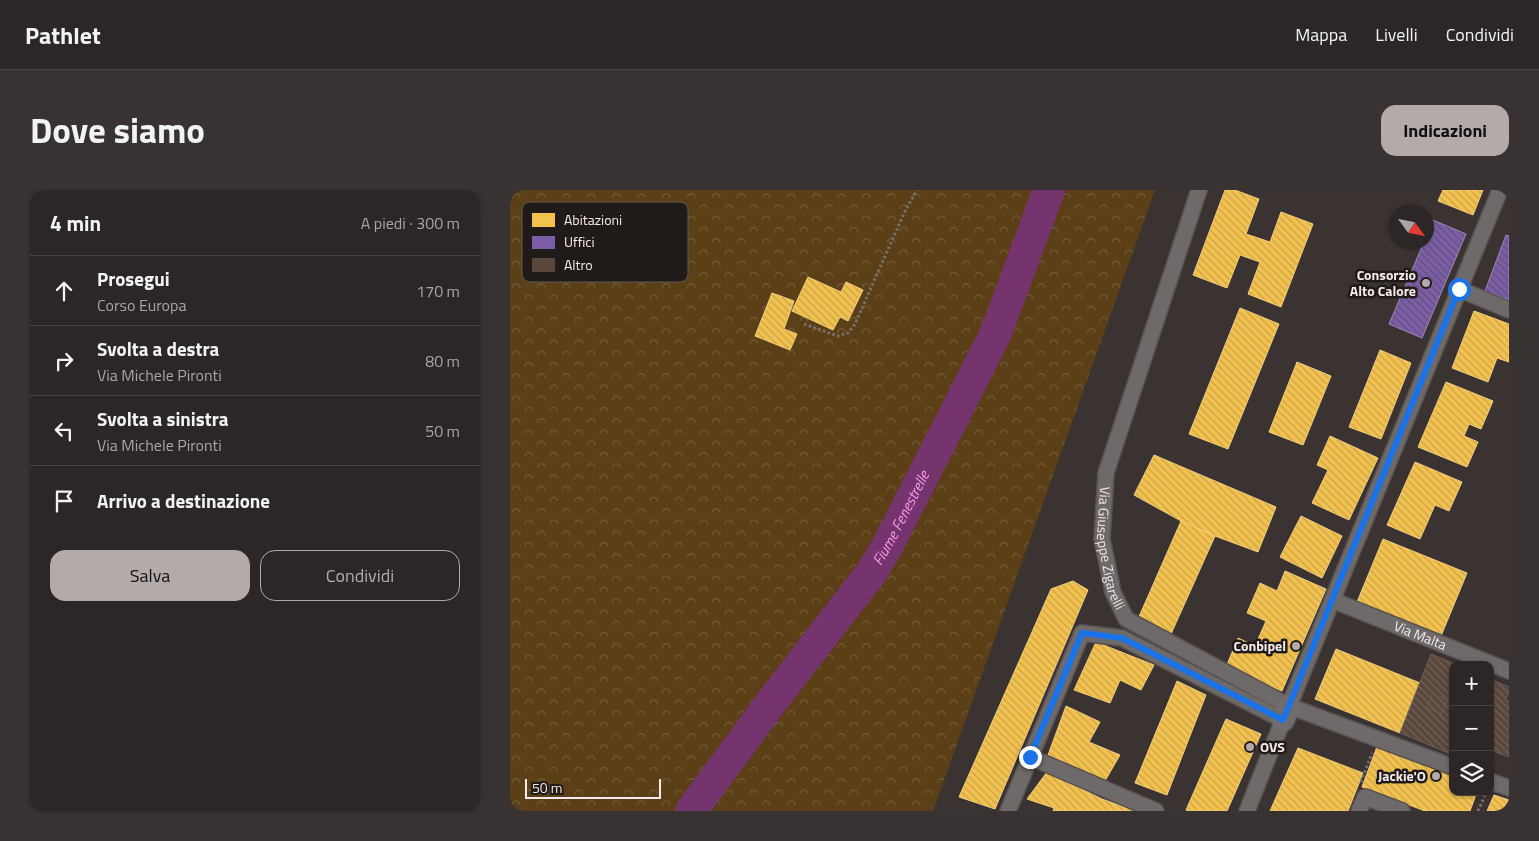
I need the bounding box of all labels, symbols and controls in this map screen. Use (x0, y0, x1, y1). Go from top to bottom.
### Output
text: Pathlet (25, 17, 101, 53)
text: Mappa (1295, 21, 1347, 48)
text: Livelli (1375, 21, 1418, 48)
text: Condividi (1446, 21, 1514, 48)
text: Dove siamo (30, 103, 205, 157)
button: Indicazioni (1381, 105, 1509, 156)
legend (522, 202, 688, 282)
north arrow (1389, 205, 1434, 250)
text: 4 min (50, 207, 101, 239)
text: Abitazioni (564, 209, 622, 230)
text: A piedi · 300 m (361, 211, 460, 235)
text: Uffici (564, 231, 595, 252)
text: Altro (564, 254, 593, 275)
text: Prosegui (97, 264, 170, 293)
place label: Consorzio Alto Calore (1350, 264, 1416, 301)
icon: ahead (50, 277, 78, 305)
marker: Consorzio Alto Calore (1420, 277, 1432, 289)
route start (1448, 278, 1471, 301)
text: 170 m (416, 279, 460, 303)
text: Corso Europa (97, 293, 186, 317)
text: Svolta a destra (97, 334, 219, 363)
icon: right (50, 347, 78, 375)
text: 80 m (425, 349, 460, 373)
text: Via Michele Pironti (97, 363, 222, 387)
text: Svolta a sinistra (97, 404, 228, 433)
icon: left (50, 417, 78, 445)
text: 50 m (425, 419, 460, 443)
text: Via Michele Pironti (97, 433, 222, 457)
water label: Fiume Fenestrelle (866, 466, 935, 570)
text: Arrivo a destinazione (97, 486, 270, 515)
street label: Via Giuseppe Zigarelli (1092, 486, 1131, 613)
icon: arrive (50, 487, 78, 515)
button: Salva (50, 550, 250, 601)
button: Condividi (260, 550, 460, 601)
street label: Via Malta (1391, 615, 1450, 655)
place label: Conbipel (1234, 635, 1286, 656)
marker: Conbipel (1290, 640, 1302, 652)
map controls (1449, 661, 1494, 796)
button: + (1449, 661, 1494, 706)
button: − (1449, 706, 1494, 751)
place label: OVS (1260, 736, 1285, 757)
marker: OVS (1244, 741, 1256, 753)
route end (1019, 746, 1042, 769)
button: layers (1449, 751, 1494, 796)
place label: Jackie'O (1378, 765, 1426, 786)
marker: Jackie'O (1430, 770, 1442, 782)
scale bar (525, 776, 661, 799)
text: 50 m (532, 777, 562, 798)

